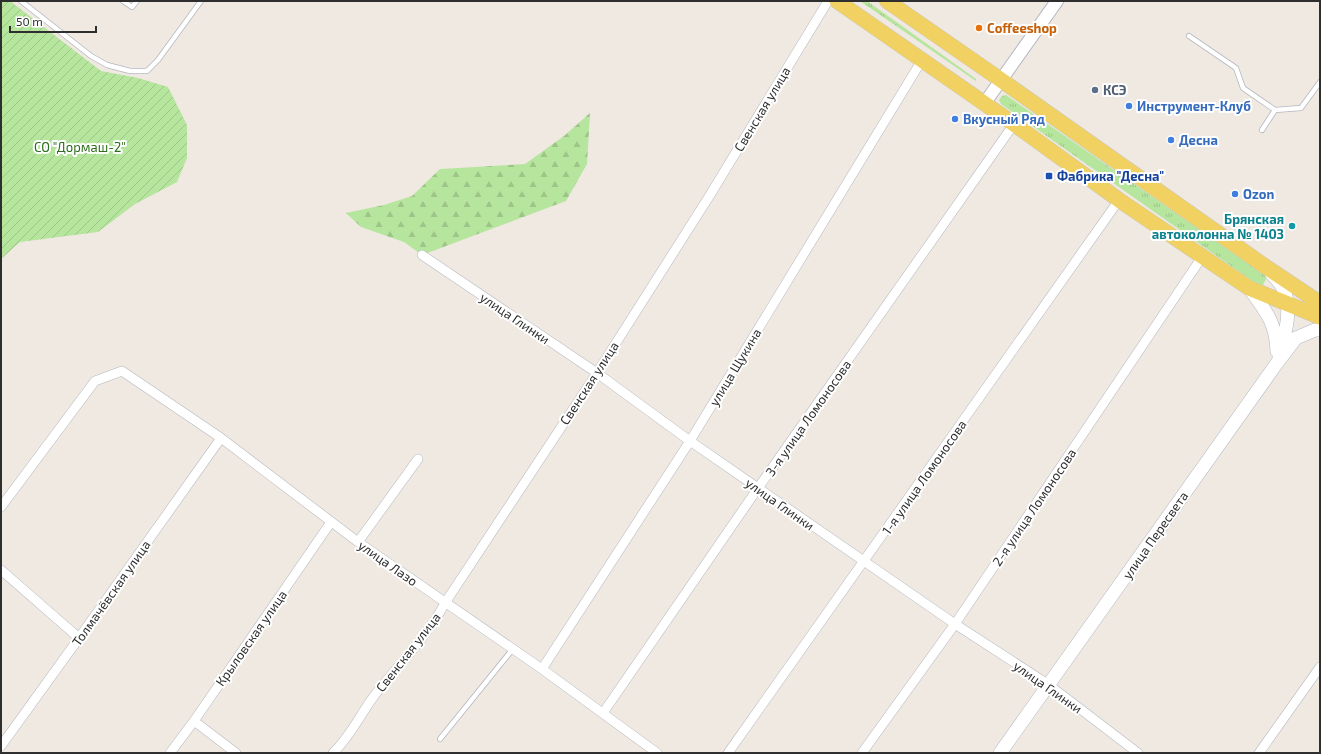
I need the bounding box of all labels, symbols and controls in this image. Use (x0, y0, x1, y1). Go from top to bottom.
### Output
scale bar (10, 8, 96, 34)
text: 50 m (16, 14, 43, 28)
place label: Coffeeshop (987, 20, 1057, 36)
marker: Coffeeshop (974, 23, 984, 33)
street label: Свенская улица (730, 64, 794, 154)
place label: КСЭ (1103, 82, 1127, 98)
marker: КСЭ (1090, 85, 1100, 95)
place label: Инструмент-Клуб (1137, 98, 1251, 114)
marker: Инструмент-Клуб (1124, 101, 1134, 111)
place label: Вкусный Ряд (963, 111, 1045, 127)
marker: Вкусный Ряд (950, 114, 960, 124)
place label: Десна (1179, 132, 1218, 148)
marker: Десна (1166, 135, 1176, 145)
park label: СО "Дормаш-2" (34, 139, 126, 155)
place label: Фабрика "Десна" (1057, 168, 1164, 184)
marker: Фабрика "Десна" (1044, 171, 1054, 181)
place label: Ozon (1243, 186, 1274, 202)
marker: Ozon (1230, 189, 1240, 199)
place label: Брянская автоколонна № 1403 (1152, 211, 1284, 242)
marker: Брянская автоколонна № 1403 (1287, 221, 1297, 231)
street label: улица Глинки (477, 289, 553, 347)
street label: улица Щукина (706, 325, 764, 409)
street label: Свенская улица (556, 338, 622, 428)
street label: 3-я улица Ломоносова (762, 357, 854, 479)
street label: 1-я улица Ломоносова (878, 417, 970, 537)
street label: 2-я улица Ломоносова (989, 445, 1079, 569)
street label: улица Глинки (742, 474, 818, 534)
street label: улица Пересвета (1119, 488, 1191, 582)
street label: Толмачёвская улица (68, 537, 154, 649)
street label: улица Лазо (355, 537, 421, 589)
street label: Крыловская улица (212, 587, 290, 689)
street label: Свенская улица (372, 609, 444, 695)
street label: улица Глинки (1010, 657, 1086, 717)

